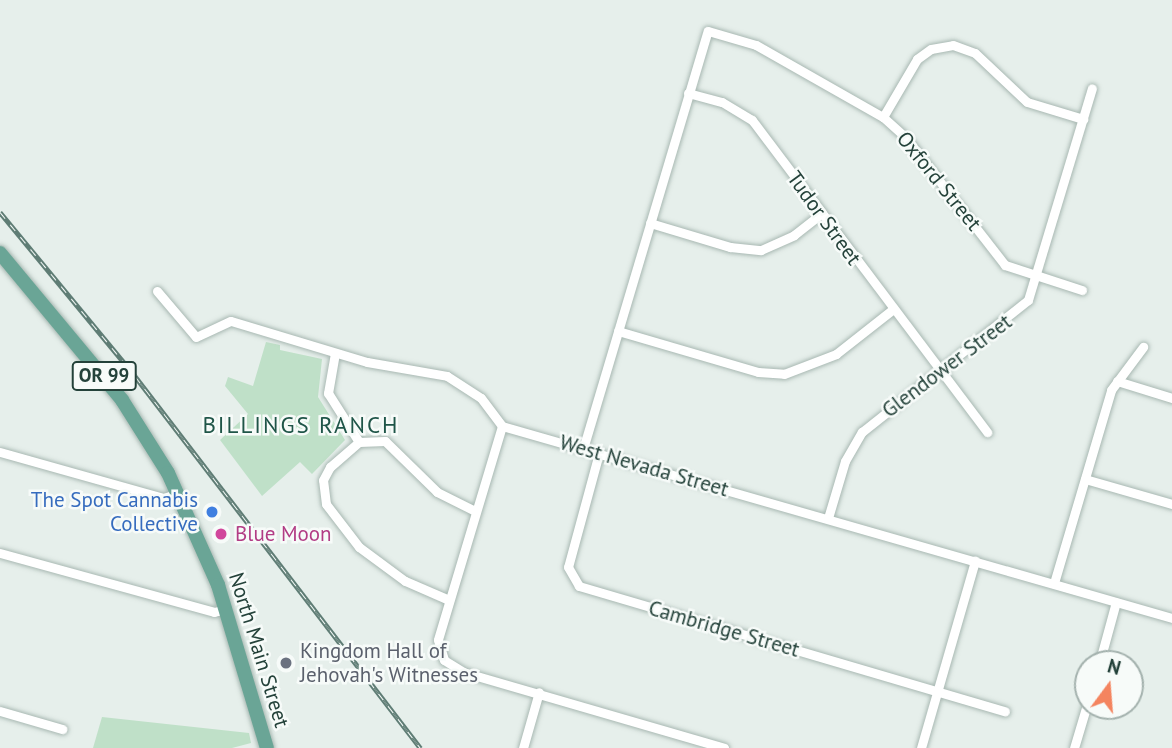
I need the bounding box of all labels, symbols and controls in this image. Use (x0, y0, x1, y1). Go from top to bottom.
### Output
street label: Oxford Street (891, 126, 987, 236)
street label: Tudor Street (782, 166, 866, 270)
street label: Glendower Street (877, 309, 1017, 423)
road number: OR 99 (71, 360, 137, 392)
district label: BILLINGS RANCH (204, 411, 398, 439)
street label: West Nevada Street (557, 430, 731, 502)
place label: The Spot Cannabis Collective (31, 487, 198, 537)
marker: The Spot Cannabis Collective (204, 504, 220, 520)
place label: Blue Moon (235, 521, 332, 547)
marker: Blue Moon (213, 526, 229, 542)
street label: North Main Street (223, 569, 295, 731)
street label: Cambridge Street (646, 595, 802, 663)
place label: Kingdom Hall of Jehovah's Witnesses (300, 638, 478, 688)
north arrow (1074, 650, 1144, 720)
text: N (1105, 653, 1124, 680)
marker: Kingdom Hall of Jehovah's Witnesses (278, 655, 294, 671)

